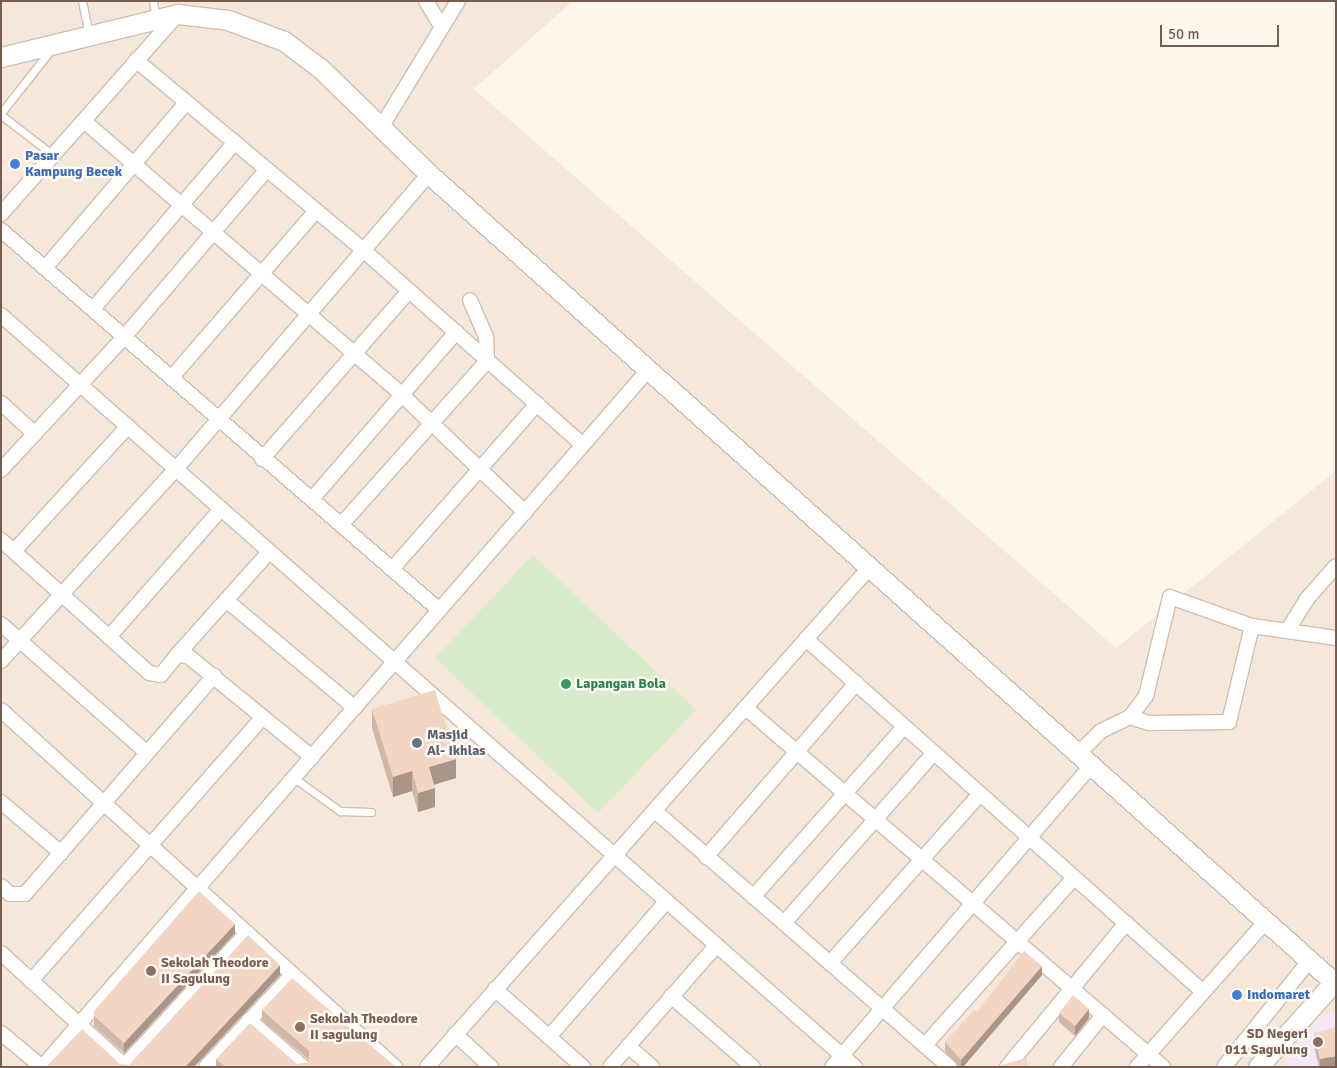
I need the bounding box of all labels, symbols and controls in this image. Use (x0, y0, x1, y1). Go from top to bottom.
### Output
scale bar (1162, 15, 1281, 47)
text: 50 m (1168, 25, 1199, 43)
place label: Pasar Kampung Becek (25, 148, 122, 180)
marker: Pasar Kampung Becek (9, 158, 21, 170)
place label: Lapangan Bola (576, 676, 666, 692)
marker: Lapangan Bola (560, 678, 572, 690)
place label: Masjid Al- Ikhlas (427, 727, 486, 760)
marker: Masjid Al- Ikhlas (411, 737, 423, 749)
place label: Sekolah Theodore II Sagulung (161, 955, 269, 988)
marker: Sekolah Theodore II Sagulung (145, 965, 157, 977)
place label: Indomaret (1247, 987, 1310, 1003)
marker: Indomaret (1231, 989, 1243, 1001)
place label: Sekolah Theodore II sagulung (310, 1011, 418, 1044)
marker: Sekolah Theodore II sagulung (294, 1021, 306, 1033)
place label: SD Negeri 011 Sagulung (1225, 1026, 1308, 1058)
marker: SD Negeri 011 Sagulung (1312, 1036, 1324, 1048)

